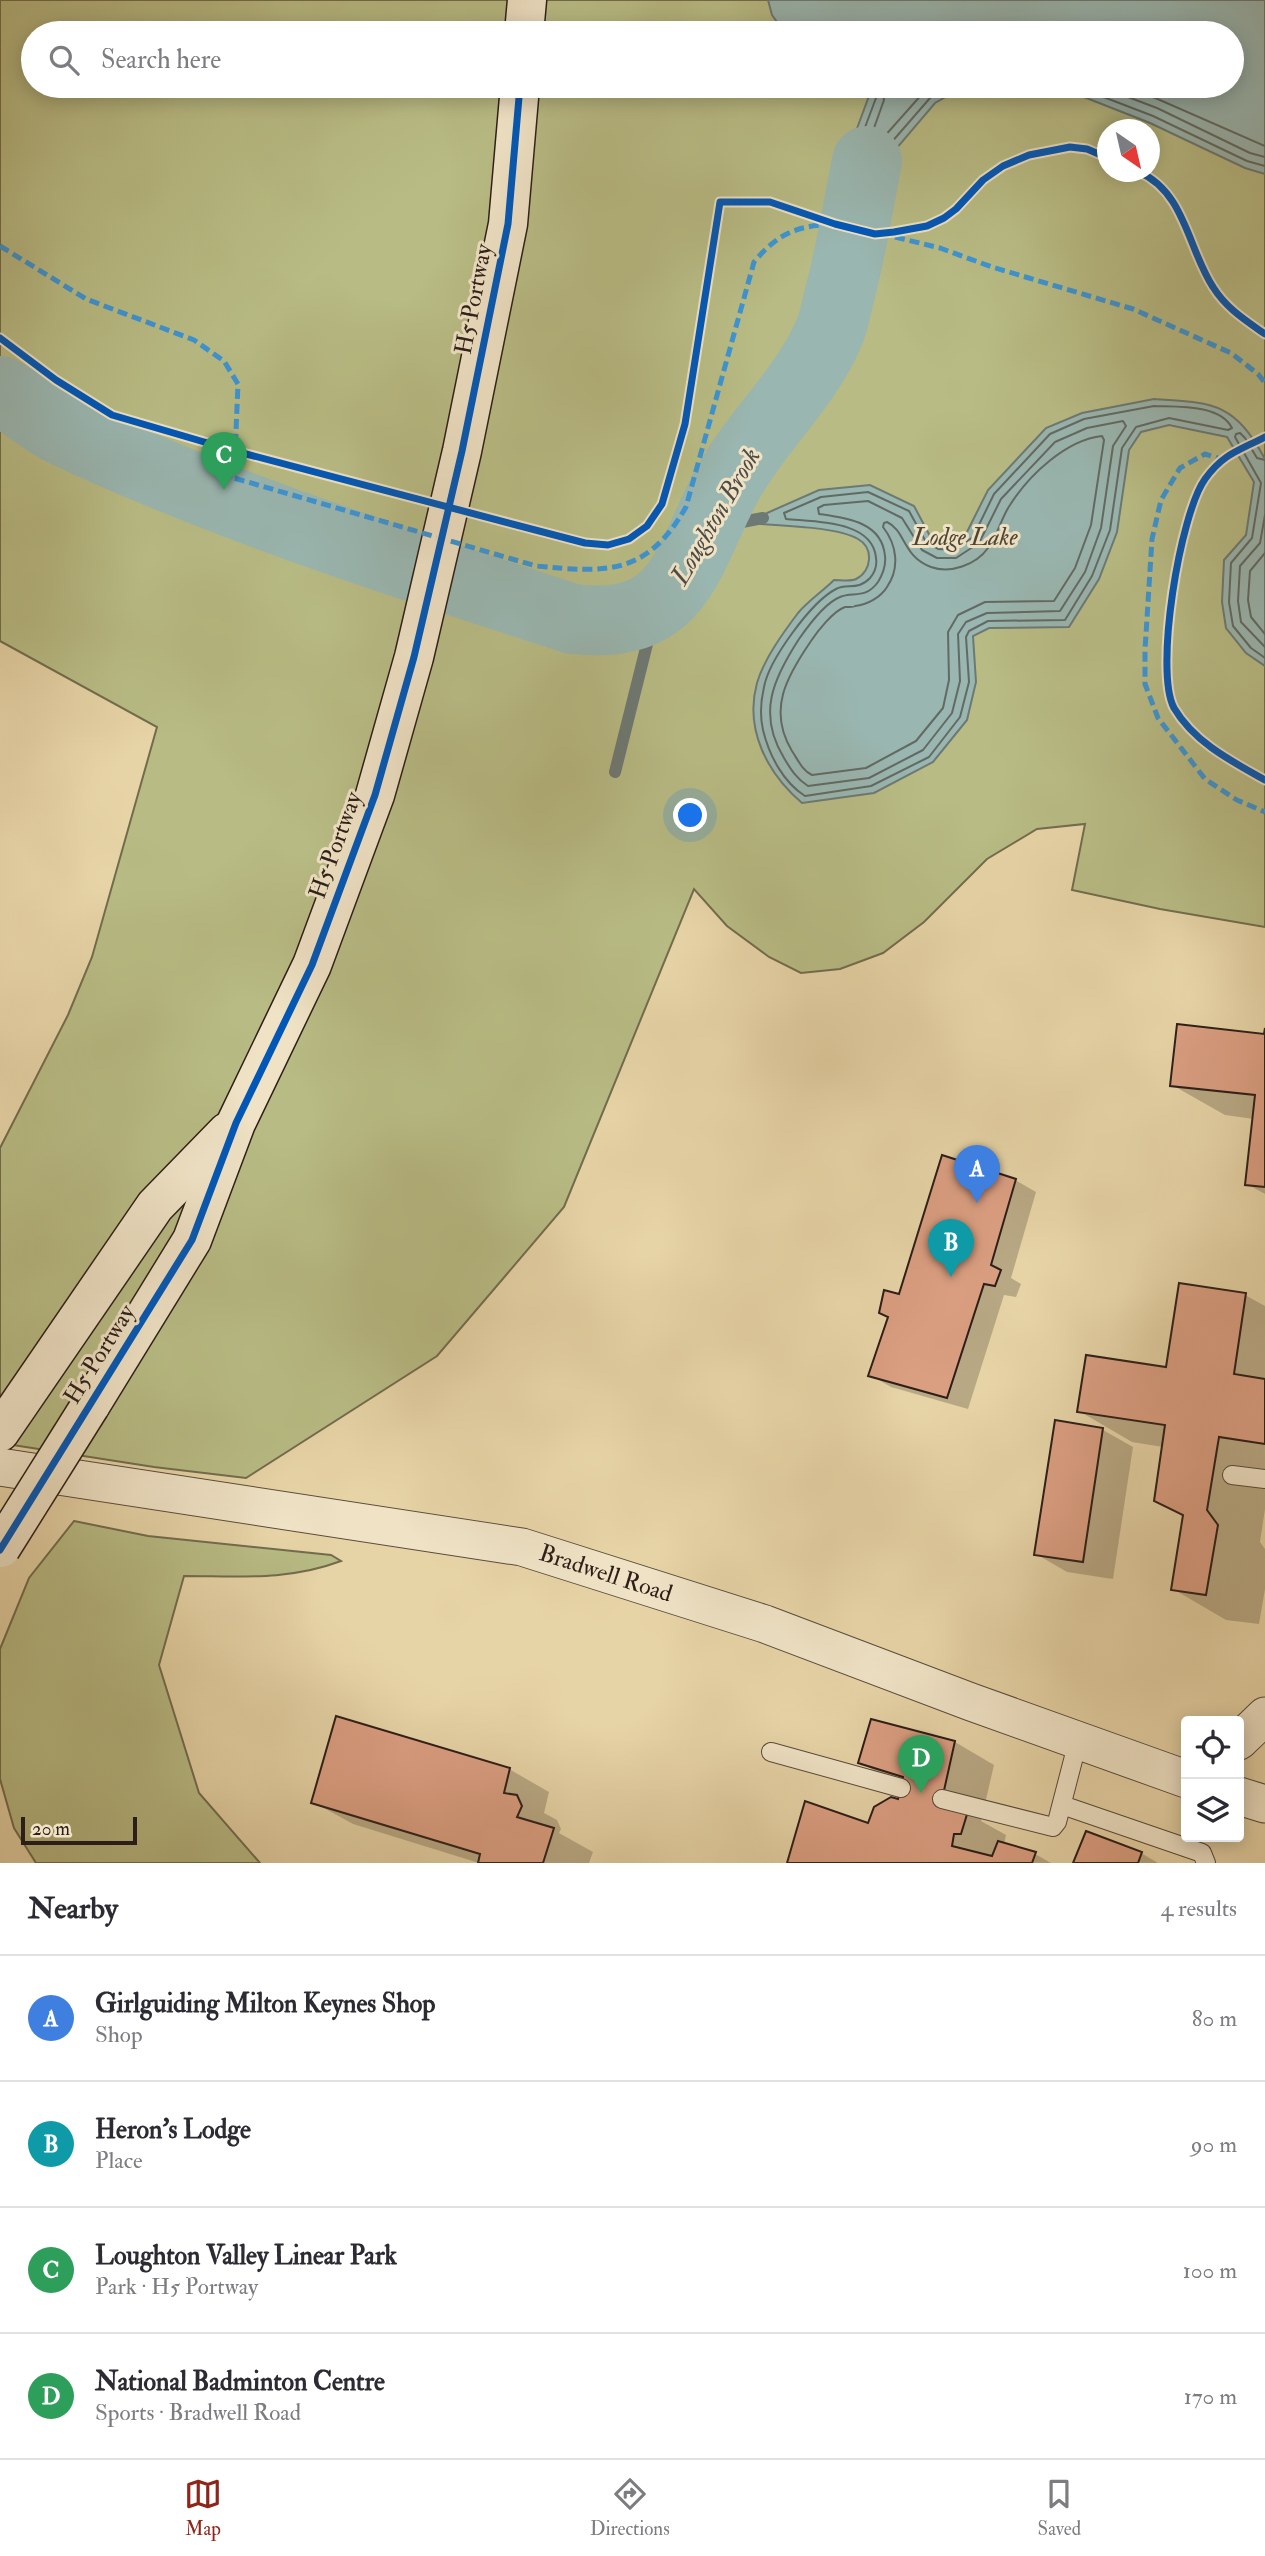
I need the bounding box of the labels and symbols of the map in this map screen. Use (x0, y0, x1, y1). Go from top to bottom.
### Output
north arrow (1097, 119, 1160, 182)
street label: H5 Portway (448, 241, 499, 357)
pin: C (201, 432, 247, 490)
water label: Loughton Brook (663, 442, 768, 591)
park label: Lodge Lake (912, 522, 1018, 553)
street label: H5 Portway (302, 787, 369, 903)
your location (673, 798, 707, 832)
pin: A (954, 1145, 1000, 1203)
pin: B (928, 1219, 974, 1277)
street label: H5 Portway (57, 1298, 142, 1410)
street label: Bradwell Road (535, 1537, 677, 1610)
pin: D (898, 1735, 944, 1793)
scale bar (21, 1814, 136, 1846)

